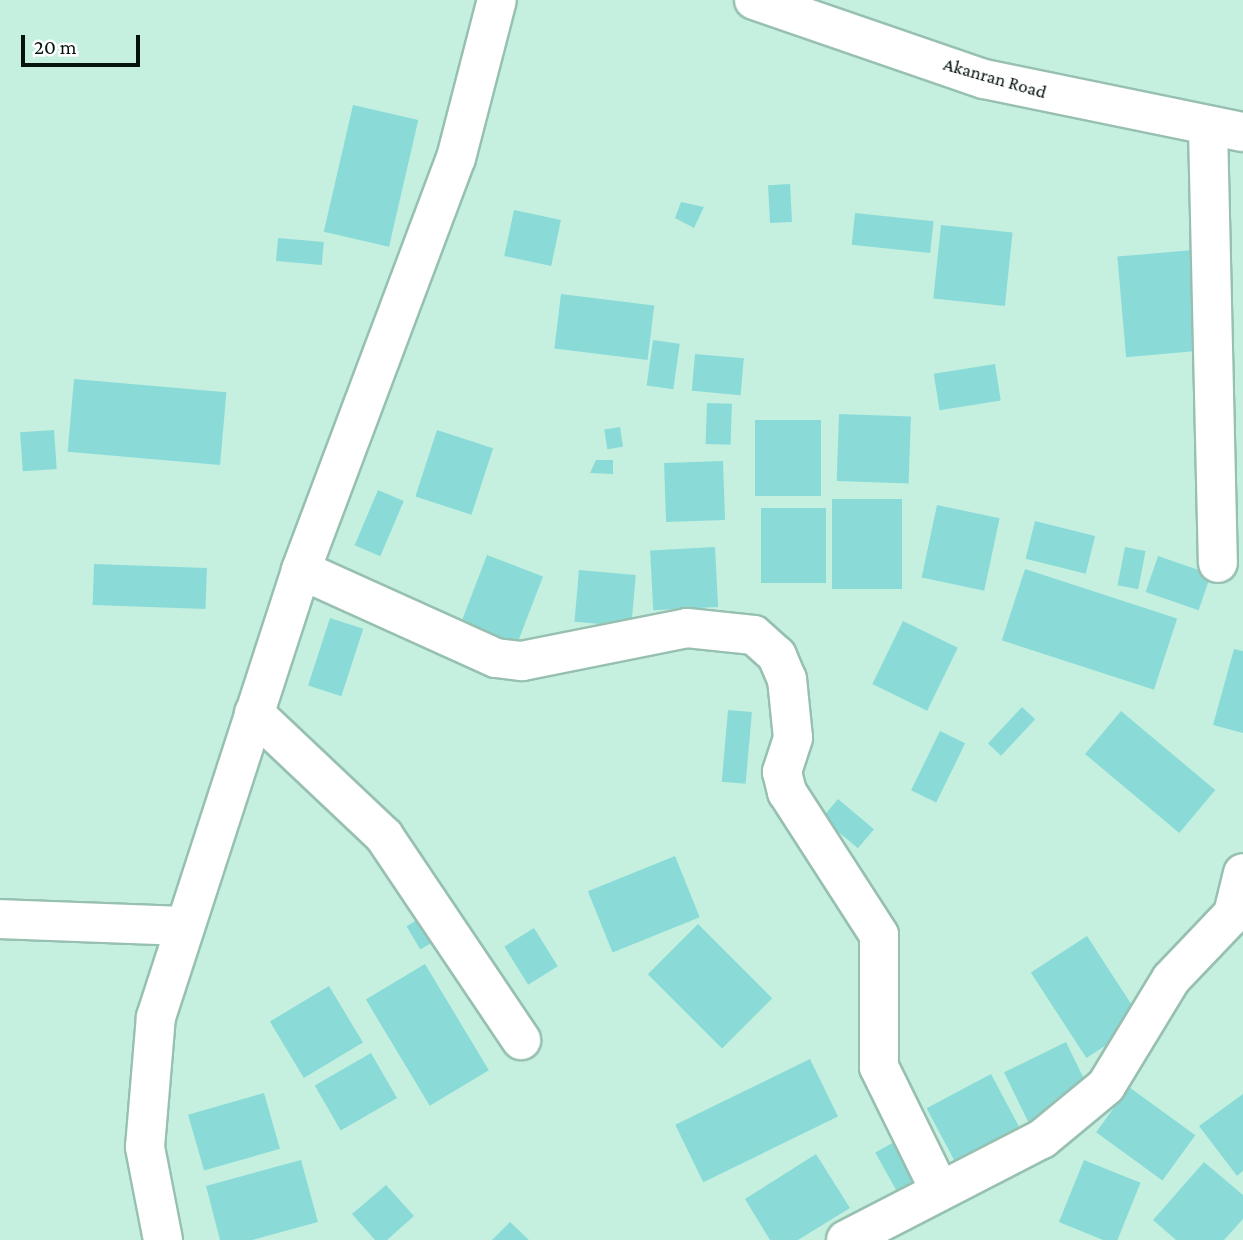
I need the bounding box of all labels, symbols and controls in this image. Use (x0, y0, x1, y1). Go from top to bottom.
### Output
scale bar (24, 21, 144, 65)
text: 20 m (34, 35, 77, 59)
street label: Akanran Road (941, 52, 1049, 104)

